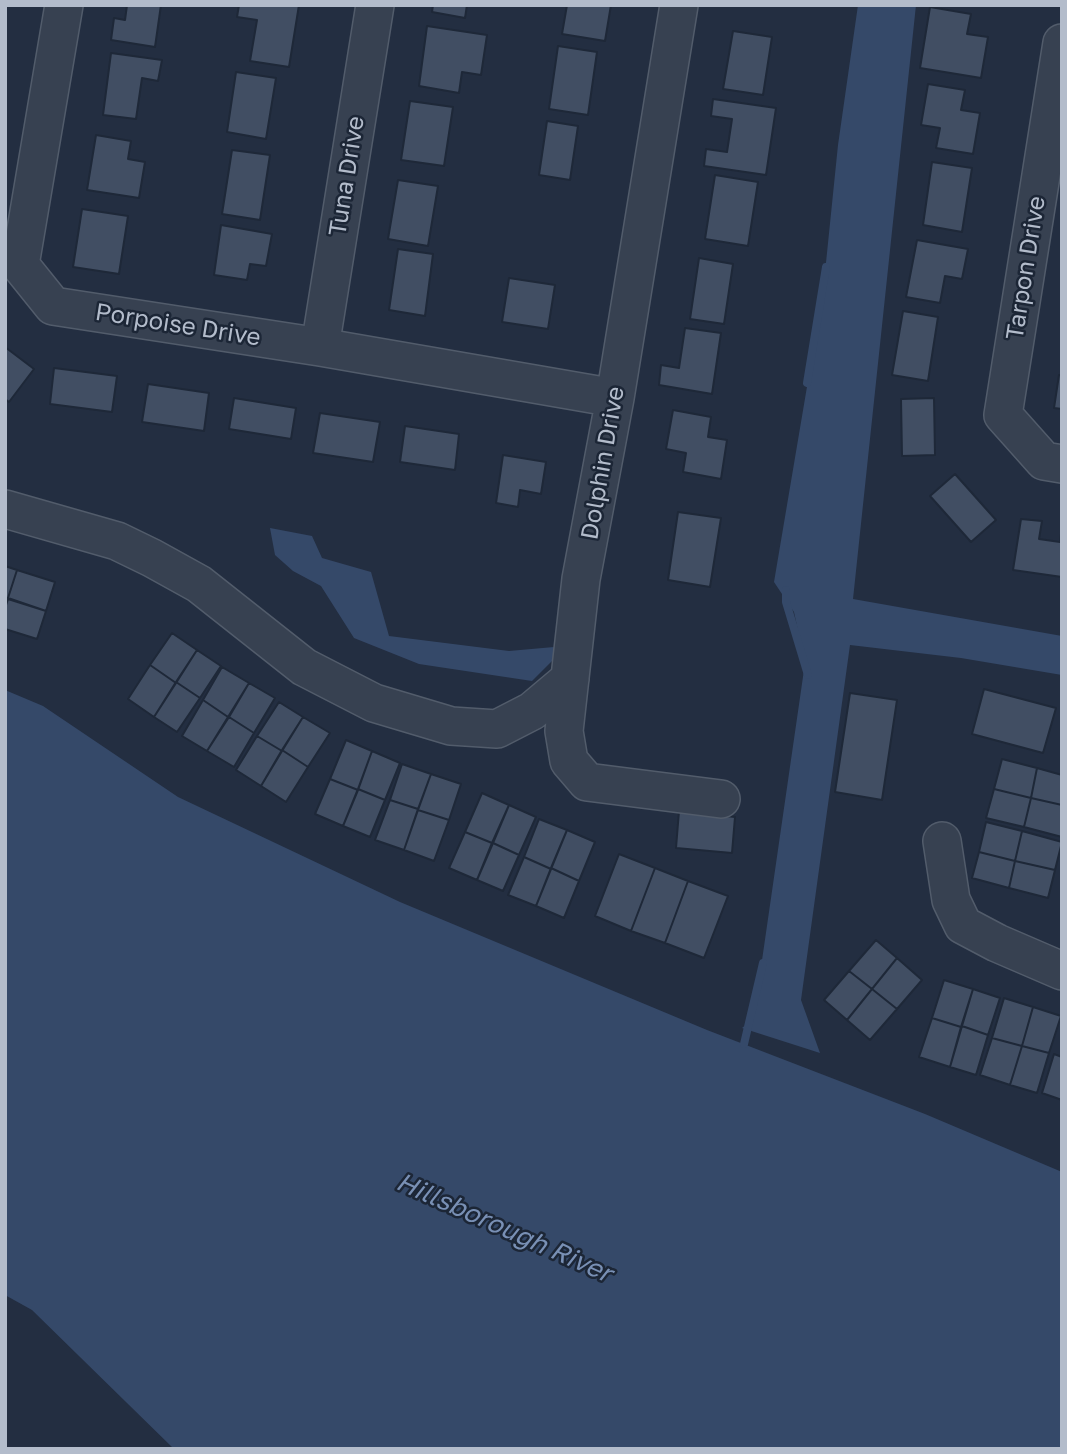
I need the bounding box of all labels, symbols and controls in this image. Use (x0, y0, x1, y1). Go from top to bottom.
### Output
street label: Tuna Drive (323, 114, 371, 238)
street label: Tarpon Drive (1000, 194, 1052, 342)
street label: Porpoise Drive (93, 298, 263, 352)
street label: Dolphin Drive (575, 384, 631, 542)
water label: Hillsborough River (392, 1166, 616, 1290)

